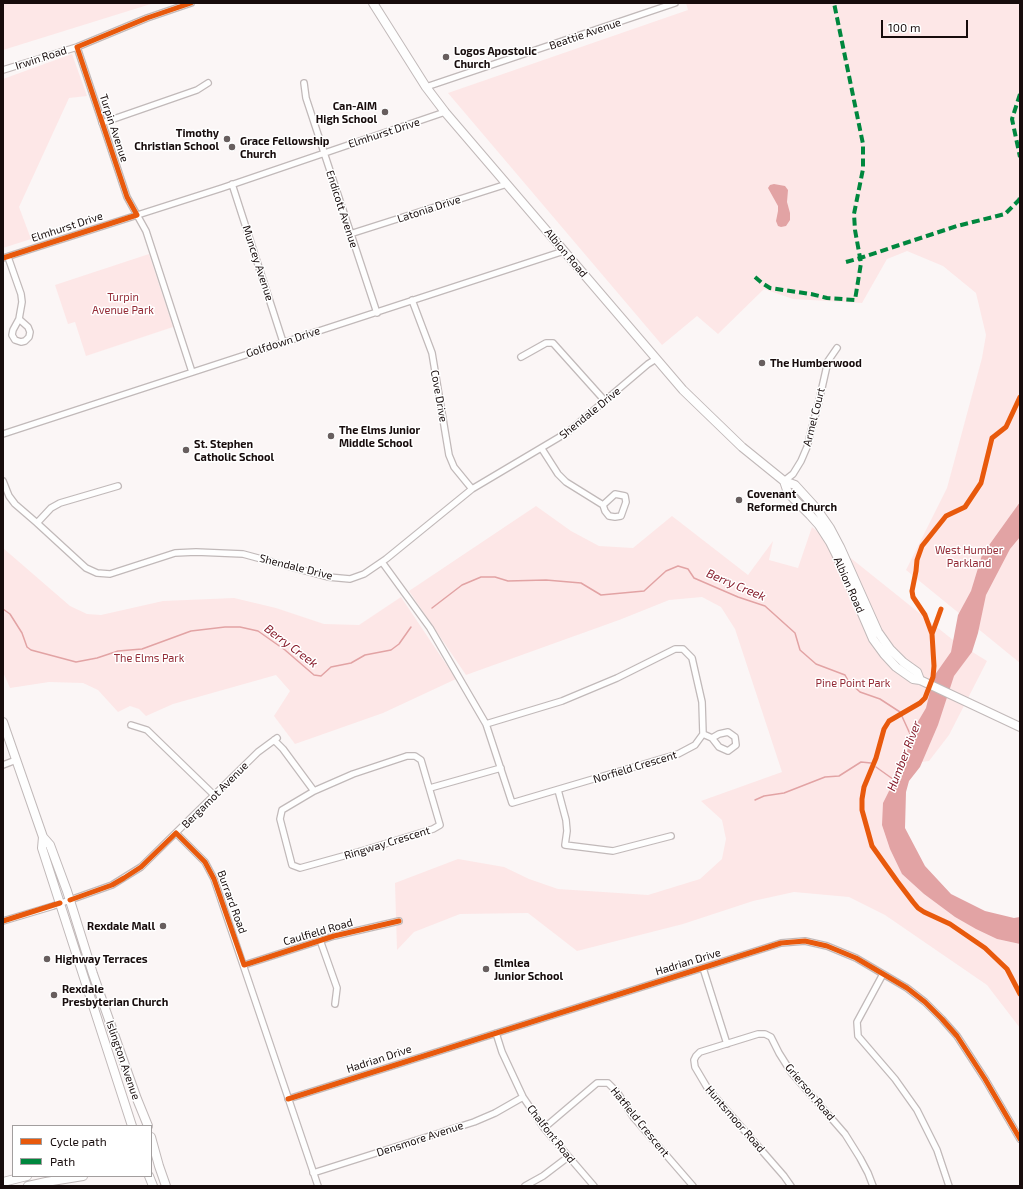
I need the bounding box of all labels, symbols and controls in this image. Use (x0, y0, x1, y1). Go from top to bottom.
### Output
scale bar (883, 12, 970, 38)
street label: Beattie Avenue (547, 16, 623, 52)
text: 100 m (888, 20, 920, 34)
street label: Irwin Road (14, 43, 68, 73)
place label: Logos Apostolic Church (454, 44, 537, 70)
marker: Logos Apostolic Church (441, 52, 451, 62)
street label: Turpin Avenue (97, 92, 131, 164)
place label: Can-AIM High School (316, 99, 377, 125)
marker: Can-AIM High School (380, 107, 390, 117)
street label: Elmhurst Drive (347, 115, 421, 151)
place label: Timothy Christian School (134, 126, 219, 152)
marker: Timothy Christian School (222, 134, 232, 144)
place label: Grace Fellowship Church (240, 134, 329, 160)
marker: Grace Fellowship Church (227, 142, 237, 152)
street label: Endicott Avenue (323, 169, 361, 249)
street label: Latonia Drive (396, 193, 462, 225)
street label: Elmhurst Drive (30, 209, 104, 245)
street label: Muncey Avenue (240, 224, 276, 302)
street label: Albion Road (542, 226, 590, 280)
park label: Turpin Avenue Park (92, 290, 154, 316)
street label: Golfdown Drive (244, 324, 322, 360)
place label: The Humberwood (770, 356, 862, 370)
marker: The Humberwood (757, 358, 767, 368)
street label: Cove Drive (428, 369, 450, 423)
street label: Shendale Drive (557, 384, 623, 442)
street label: Armel Court (800, 386, 828, 448)
place label: The Elms Junior Middle School (339, 423, 420, 449)
marker: The Elms Junior Middle School (326, 431, 336, 441)
place label: St. Stephen Catholic School (194, 437, 274, 463)
marker: St. Stephen Catholic School (181, 445, 191, 455)
place label: Covenant Reformed Church (747, 487, 837, 513)
marker: Covenant Reformed Church (734, 495, 744, 505)
park label: West Humber Parkland (935, 543, 1003, 569)
street label: Shendale Drive (258, 552, 334, 582)
street label: Albion Road (831, 555, 867, 615)
water label: Berry Creek (704, 566, 768, 604)
water label: Berry Creek (261, 621, 321, 671)
park label: The Elms Park (114, 651, 184, 665)
park label: Pine Point Park (816, 676, 890, 690)
water label: Humber River (884, 719, 924, 793)
street label: Norfield Crescent (592, 748, 678, 786)
street label: Bergamot Avenue (179, 759, 251, 831)
street label: Ringway Crescent (342, 824, 432, 862)
street label: Burrard Road (214, 869, 250, 935)
street label: Caulfield Road (282, 916, 354, 948)
place label: Rexdale Mall (87, 919, 155, 933)
marker: Rexdale Mall (158, 921, 168, 931)
street label: Hadrian Drive (654, 946, 722, 978)
place label: Highway Terraces (55, 952, 148, 966)
marker: Highway Terraces (42, 954, 52, 964)
place label: Elmlea Junior School (494, 956, 563, 982)
marker: Elmlea Junior School (481, 964, 491, 974)
place label: Rexdale Presbyterian Church (62, 982, 168, 1008)
marker: Rexdale Presbyterian Church (49, 990, 59, 1000)
street label: Islington Avenue (103, 1019, 143, 1101)
street label: Hadrian Drive (345, 1042, 413, 1076)
street label: Grierson Road (782, 1061, 838, 1123)
street label: Huntsmoor Road (702, 1083, 768, 1155)
street label: Hatfield Crescent (608, 1084, 672, 1160)
street label: Chalfont Road (524, 1102, 578, 1166)
street label: Densmore Avenue (375, 1119, 465, 1159)
legend (12, 1125, 152, 1177)
text: Cycle path (50, 1134, 107, 1148)
text: Path (50, 1154, 75, 1168)

